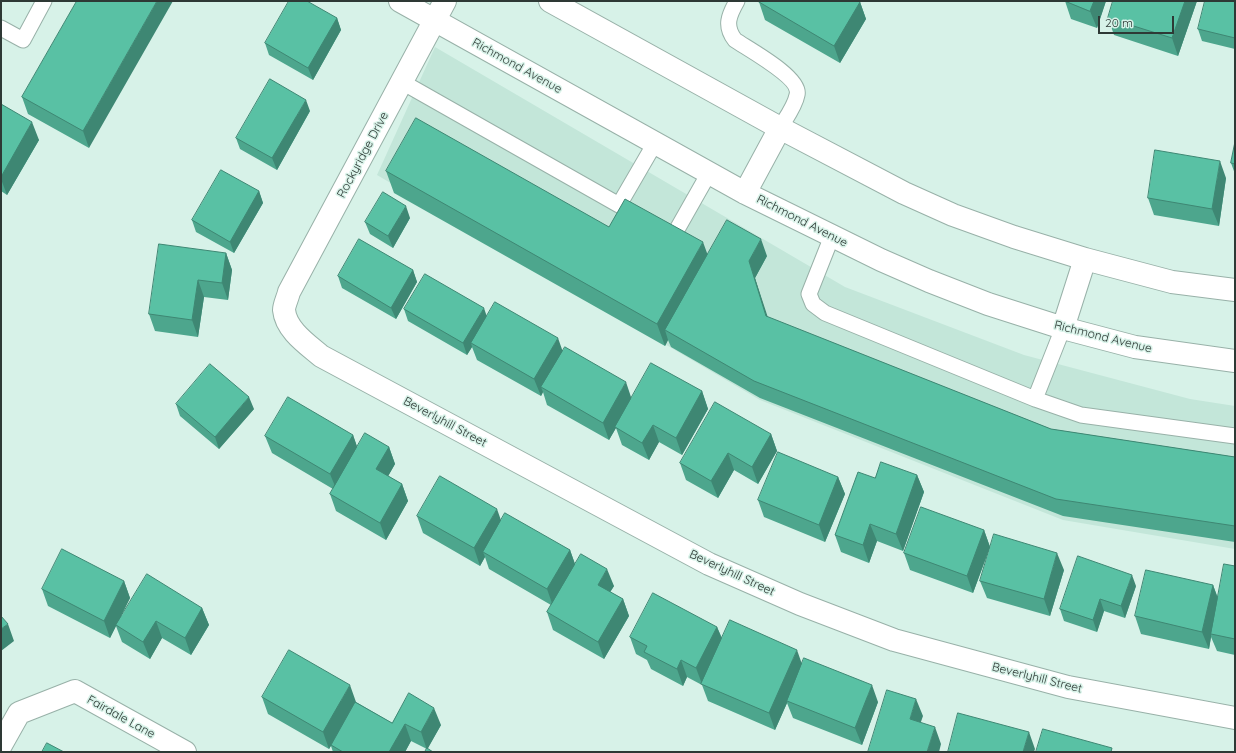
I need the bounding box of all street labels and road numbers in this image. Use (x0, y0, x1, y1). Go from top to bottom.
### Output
street label: Richmond Avenue (470, 35, 564, 97)
street label: Rockyridge Drive (334, 110, 392, 200)
street label: Richmond Avenue (754, 192, 850, 250)
street label: Richmond Avenue (1053, 318, 1153, 356)
street label: Beverlyhill Street (401, 394, 489, 450)
street label: Beverlyhill Street (687, 547, 777, 599)
street label: Beverlyhill Street (990, 660, 1084, 696)
street label: Fairdale Lane (85, 692, 157, 742)

